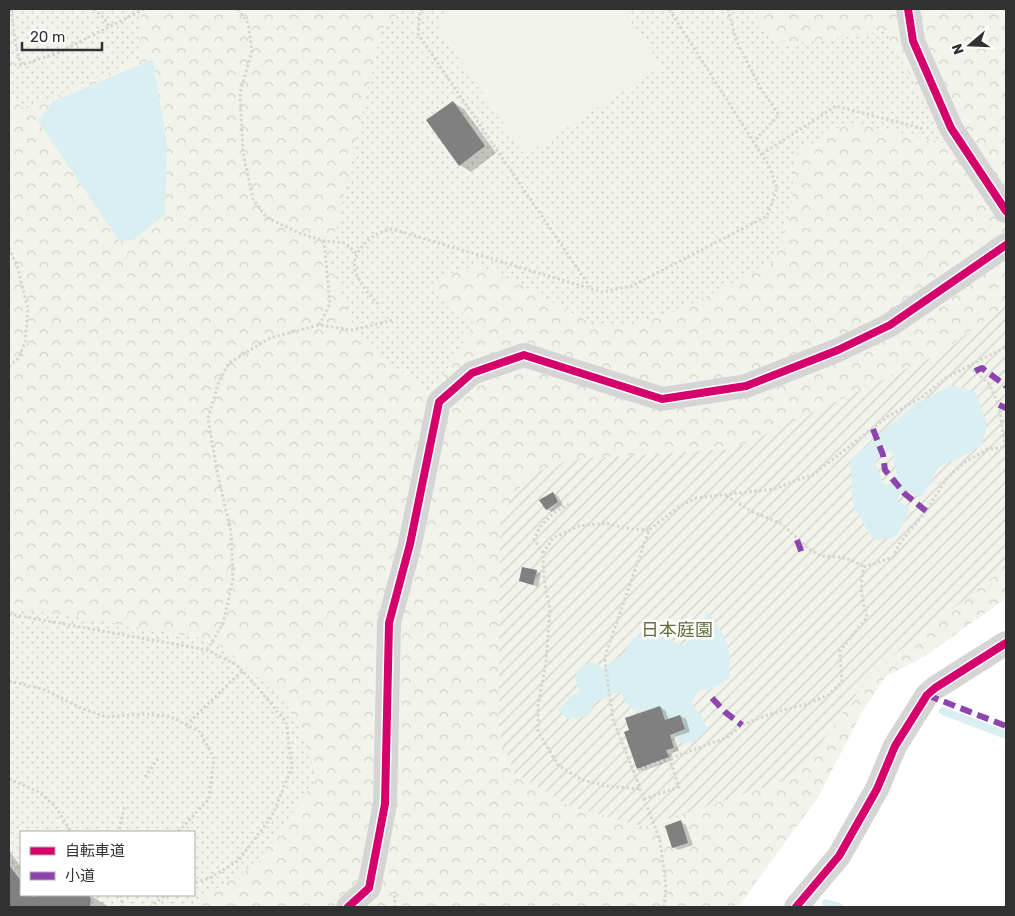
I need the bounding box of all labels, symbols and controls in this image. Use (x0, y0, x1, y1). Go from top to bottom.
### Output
scale bar (22, 20, 102, 52)
north arrow (945, 20, 995, 70)
text: 20 m (30, 28, 65, 46)
text: N (949, 42, 968, 57)
park label: 日本庭園 (641, 619, 713, 641)
legend (20, 831, 195, 896)
text: 自転車道 (65, 842, 125, 860)
text: 小道 (65, 867, 95, 885)

